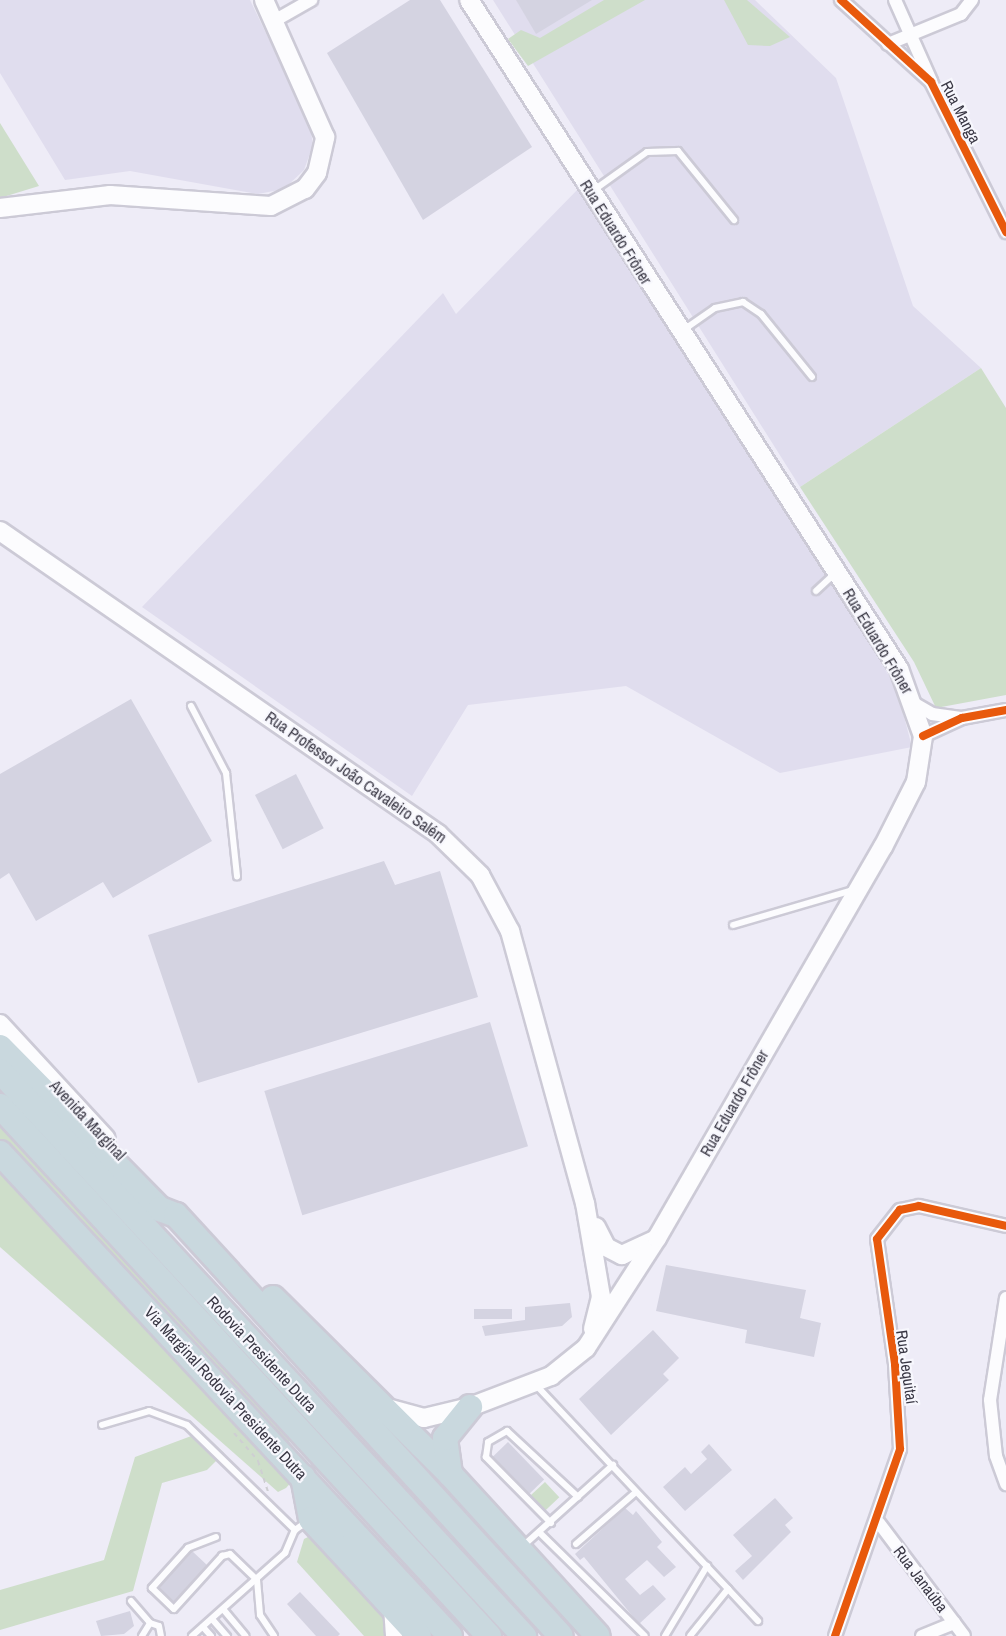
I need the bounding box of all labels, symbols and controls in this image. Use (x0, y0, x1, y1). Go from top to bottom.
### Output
street label: Rua Manga (937, 77, 985, 147)
street label: Rua Eduardo Frôner (576, 176, 656, 288)
street label: Rua Eduardo Frôner (839, 585, 917, 697)
street label: Rua Professor João Cavaleiro Salém (262, 707, 450, 847)
street label: Rua Eduardo Frôner (696, 1046, 772, 1160)
street label: Avenida Marginal (46, 1076, 130, 1164)
street label: Rodovia Presidente Dutra (203, 1292, 321, 1416)
street label: Via Marginal Rodovia Presidente Dutra (141, 1303, 311, 1483)
street label: Rua Jequitaí (892, 1329, 922, 1405)
street label: Rua Janaúba (890, 1542, 952, 1616)

